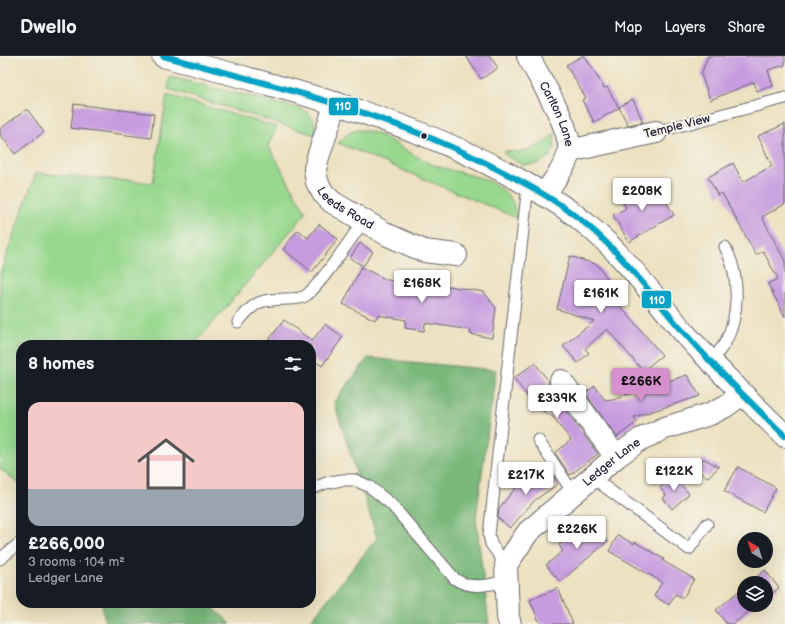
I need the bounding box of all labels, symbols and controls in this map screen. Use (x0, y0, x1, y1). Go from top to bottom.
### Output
text: Dwello (20, 16, 77, 39)
text: Map (614, 19, 642, 36)
text: Layers (664, 19, 706, 36)
text: Share (728, 19, 765, 36)
street label: Carlton Lane (536, 79, 576, 148)
line badge: 110 (328, 97, 359, 116)
text: 110 (335, 100, 351, 113)
street label: Temple View (642, 111, 712, 142)
unlabelled marker (419, 131, 429, 141)
pin: £208K (614, 178, 670, 212)
text: £208K (622, 183, 662, 199)
street label: Leeds Road (313, 184, 376, 233)
pin: £168K (394, 270, 450, 304)
text: £168K (403, 275, 441, 291)
pin: £161K (573, 280, 629, 314)
text: £161K (583, 285, 619, 301)
line badge: 110 (641, 290, 672, 309)
text: 110 (649, 294, 665, 307)
icon: filters (282, 353, 304, 375)
text: 8 homes (28, 354, 94, 374)
pin: £266K (613, 368, 669, 402)
text: £266K (621, 373, 661, 389)
pin: £339K (529, 385, 585, 419)
text: £339K (537, 390, 577, 406)
icon: home (130, 428, 202, 500)
street label: Ledger Lane (580, 435, 644, 490)
pin: £122K (646, 458, 702, 492)
pin: £217K (498, 462, 554, 496)
text: £122K (655, 463, 693, 479)
text: £217K (507, 467, 545, 483)
pin: £226K (549, 516, 605, 550)
text: £226K (557, 521, 597, 537)
north arrow (737, 532, 773, 568)
map controls (737, 532, 773, 612)
text: £266,000 (28, 534, 105, 554)
text: 3 rooms · 104 m² (28, 554, 125, 570)
text: Ledger Lane (28, 570, 103, 586)
button: layers (737, 576, 773, 612)

